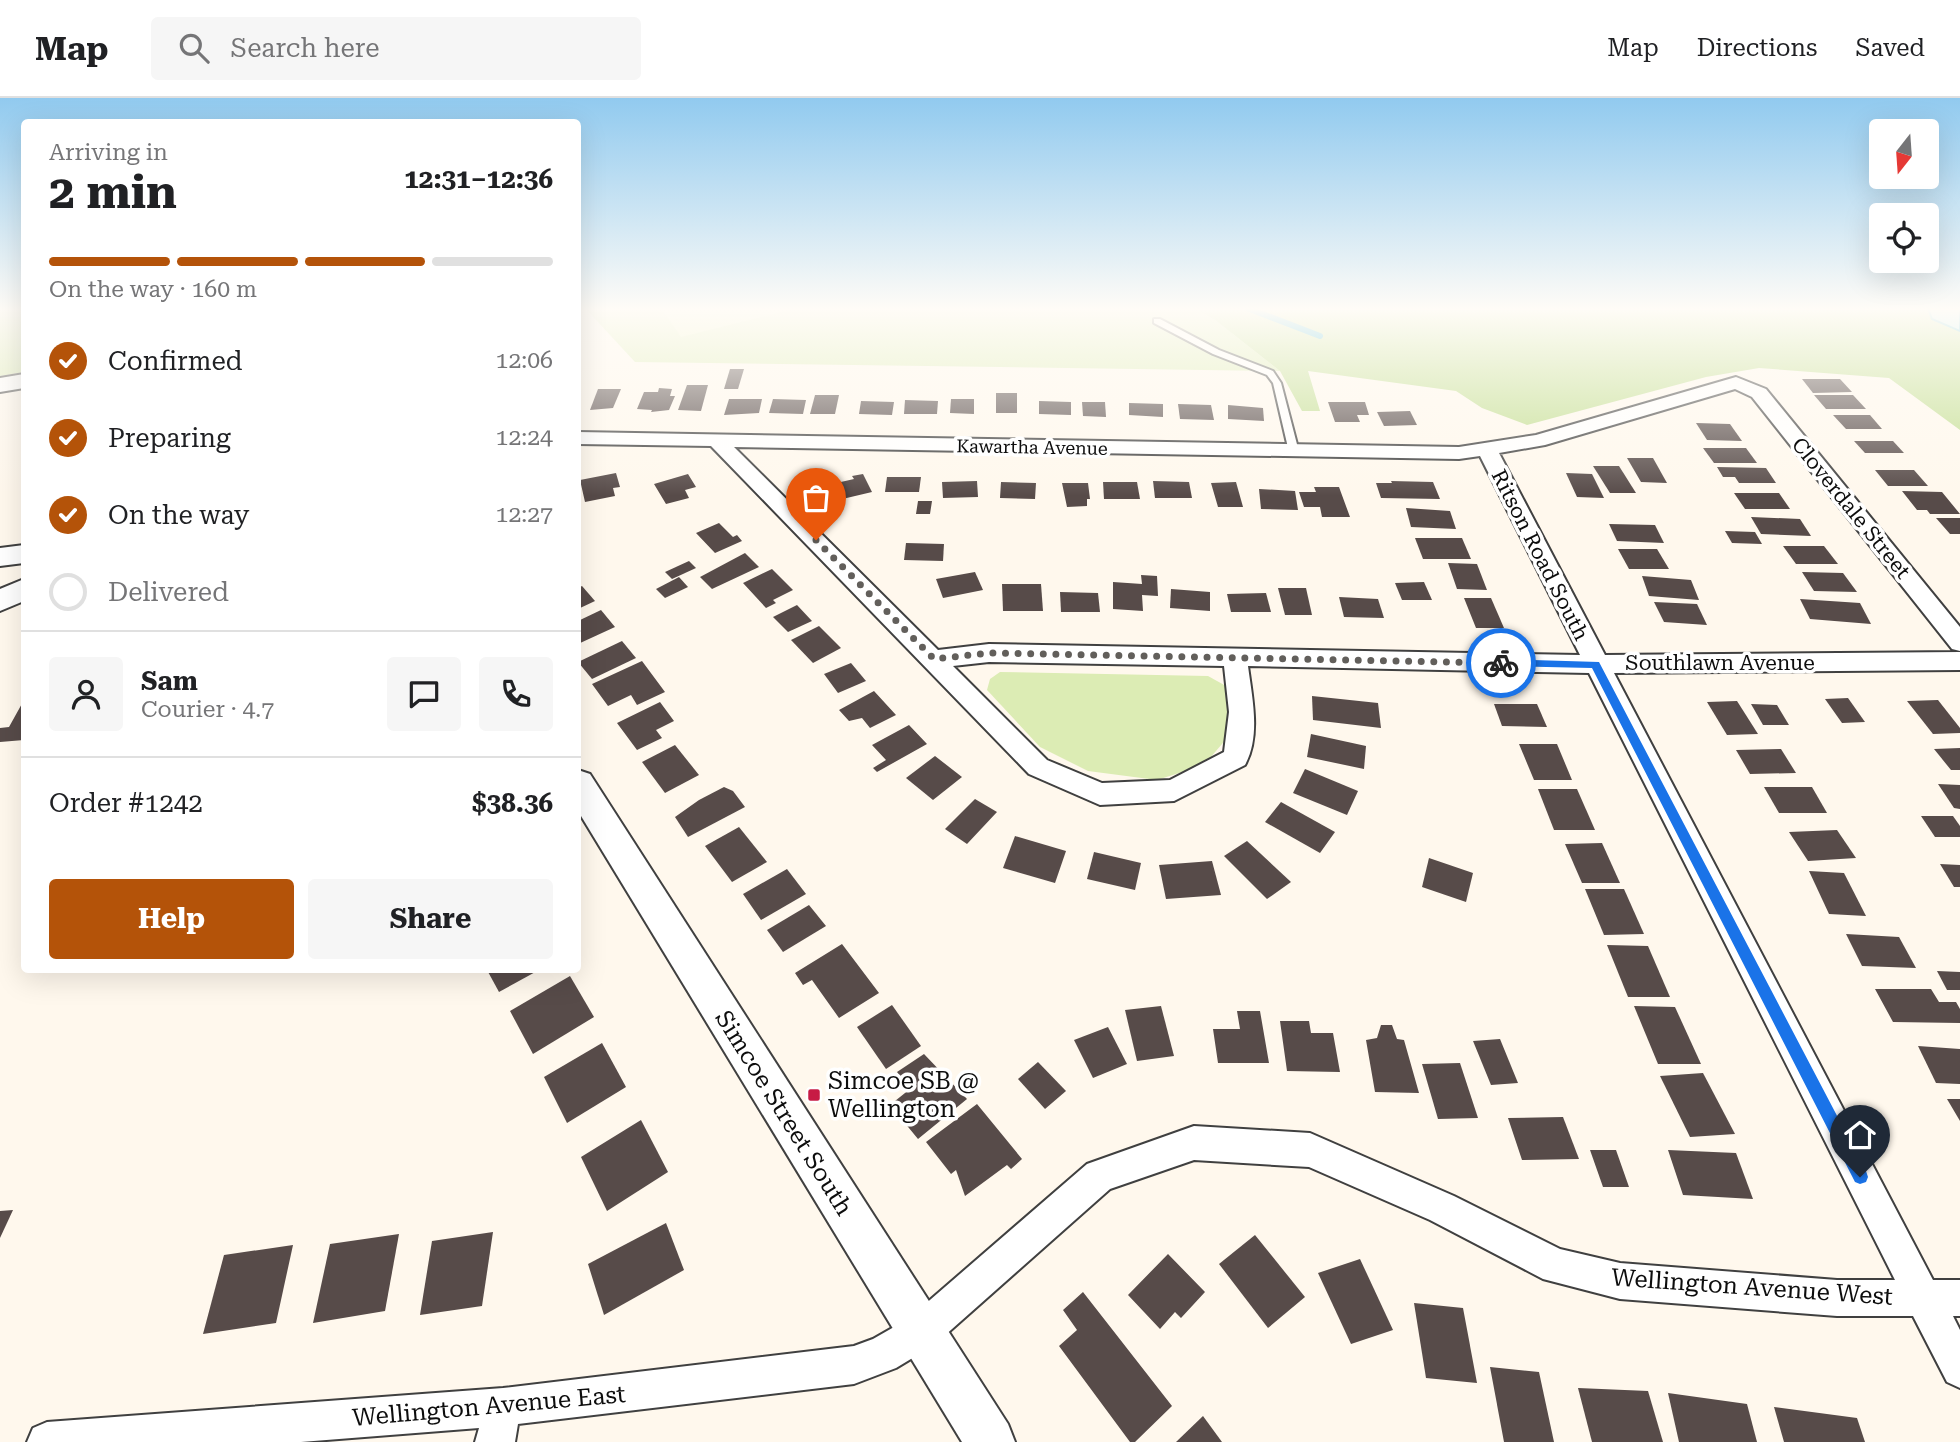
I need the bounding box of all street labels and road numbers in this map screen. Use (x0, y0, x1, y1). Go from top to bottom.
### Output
street label: Cloverdale Street (1787, 433, 1915, 583)
street label: Kawartha Avenue (956, 435, 1108, 459)
street label: Ritson Road South (1487, 466, 1594, 645)
street label: Southlawn Avenue (1625, 651, 1815, 675)
street label: Simcoe Street South (710, 1005, 858, 1221)
street label: Wellington Avenue West (1610, 1263, 1894, 1311)
street label: Wellington Avenue East (351, 1380, 627, 1432)

